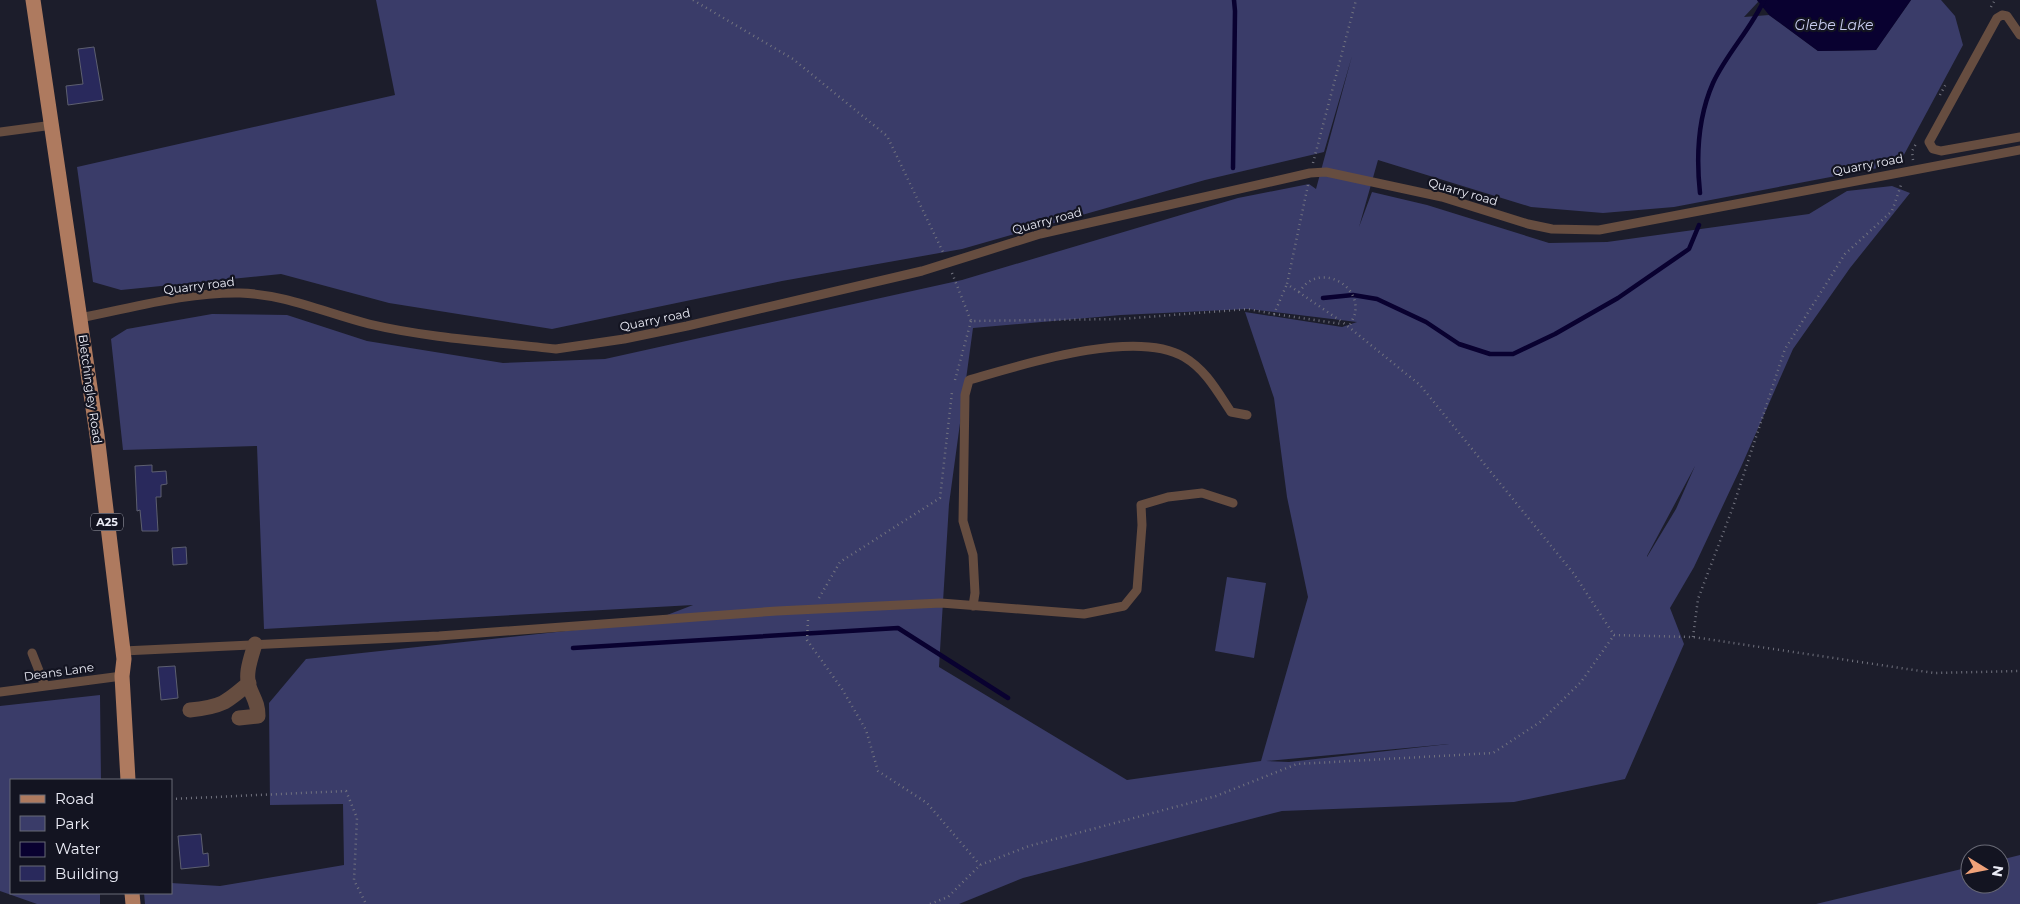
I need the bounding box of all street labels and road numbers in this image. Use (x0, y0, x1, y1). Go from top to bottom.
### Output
street label: Quarry road (1831, 150, 1905, 179)
street label: Quarry road (1427, 174, 1500, 209)
street label: Quarry road (1010, 204, 1083, 237)
street label: Quarry road (162, 274, 235, 297)
street label: Quarry road (618, 305, 692, 334)
street label: Bletchingley Road (75, 333, 106, 444)
road number: A25 (91, 514, 123, 530)
street label: Deans Lane (23, 659, 95, 684)

